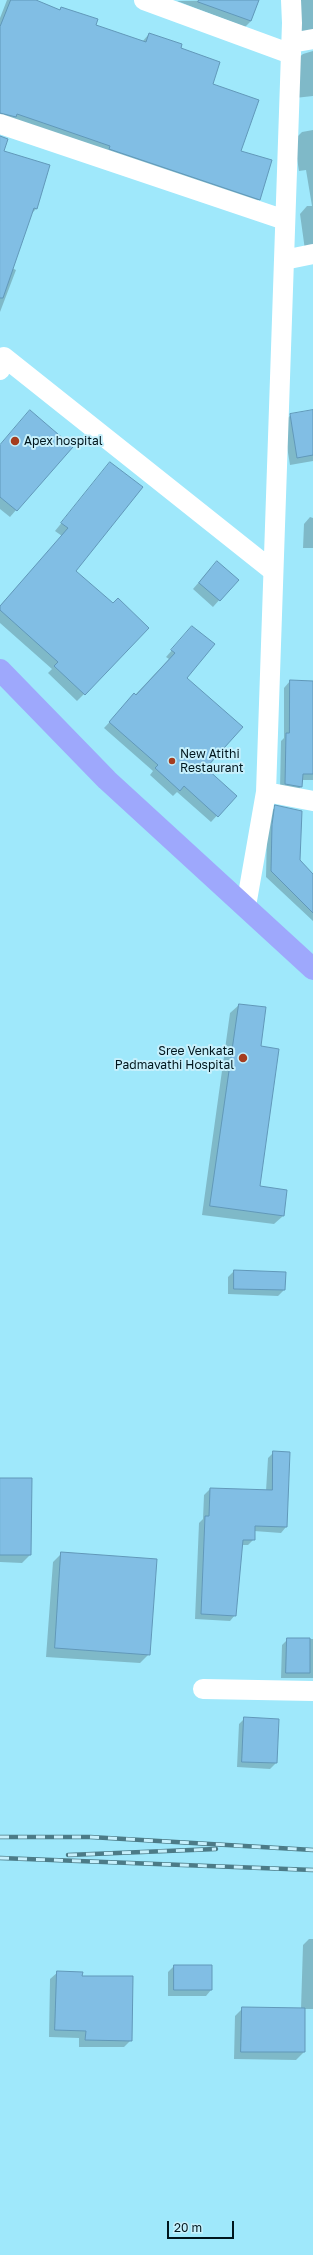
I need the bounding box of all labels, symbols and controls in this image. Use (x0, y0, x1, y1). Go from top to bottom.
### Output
place label: Apex hospital (24, 434, 103, 448)
marker: Apex hospital (9, 435, 21, 447)
place label: New Atithi Restaurant (180, 747, 244, 775)
marker: New Atithi Restaurant (167, 756, 177, 766)
place label: Sree Venkata Padmavathi Hospital (115, 1044, 234, 1072)
marker: Sree Venkata Padmavathi Hospital (237, 1052, 249, 1064)
scale bar (169, 2213, 236, 2239)
text: 20 m (174, 2220, 202, 2235)

